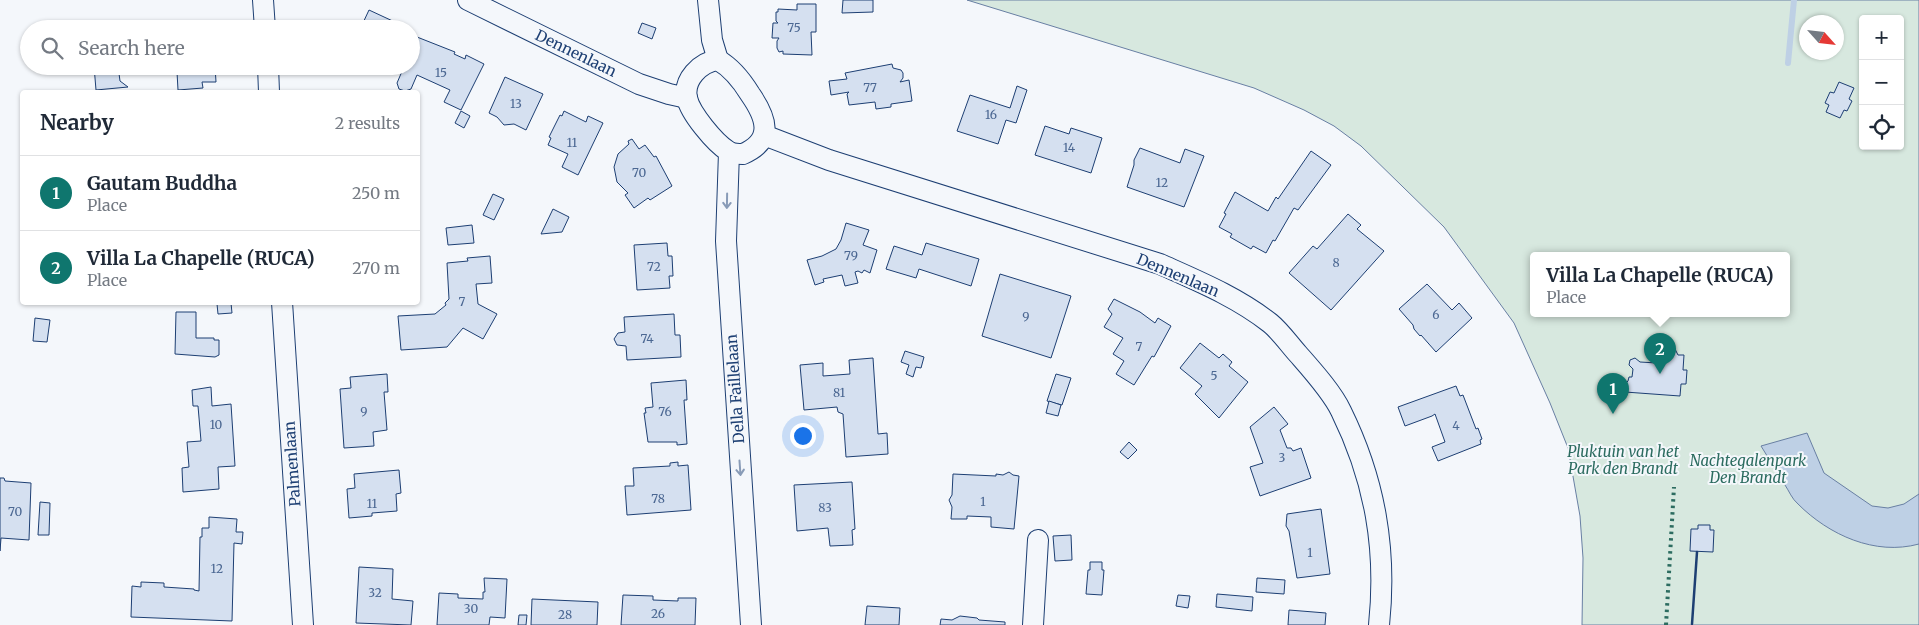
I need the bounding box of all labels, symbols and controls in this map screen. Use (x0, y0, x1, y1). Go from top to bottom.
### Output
north arrow (1799, 15, 1844, 60)
map controls (1859, 15, 1904, 150)
button: + (1859, 15, 1904, 60)
search box (20, 20, 420, 75)
house number: 75 (787, 20, 801, 35)
street label: Dennenlaan (532, 25, 620, 81)
icon: search (38, 34, 66, 62)
text: Search here (78, 36, 185, 60)
button: − (1859, 60, 1904, 105)
house number: 15 (435, 65, 447, 80)
house number: 77 (863, 80, 877, 95)
house number: 13 (510, 96, 522, 111)
button: locate (1859, 105, 1904, 150)
house number: 16 (985, 107, 997, 122)
text: Nearby (40, 109, 114, 136)
text: 2 results (335, 113, 400, 133)
house number: 11 (567, 135, 578, 150)
house number: 14 (1063, 140, 1076, 155)
house number: 70 (632, 165, 646, 180)
text: Gautam Buddha (87, 171, 237, 195)
house number: 12 (1156, 175, 1168, 190)
text: 1 (52, 183, 60, 203)
text: 250 m (352, 183, 400, 203)
one-way arrow (722, 193, 731, 209)
text: Place (87, 195, 127, 215)
text: Villa La Chapelle (RUCA) (87, 246, 315, 270)
house number: 79 (844, 248, 858, 263)
street label: Dennenlaan (1134, 249, 1222, 301)
popup (1530, 252, 1790, 317)
house number: 8 (1332, 255, 1340, 270)
text: 2 (51, 258, 61, 278)
text: 270 m (352, 258, 400, 278)
house number: 72 (647, 259, 661, 274)
text: Villa La Chapelle (RUCA) (1546, 263, 1774, 287)
text: Place (87, 270, 127, 290)
text: Place (1546, 287, 1586, 307)
house number: 7 (459, 294, 466, 309)
house number: 6 (1432, 307, 1440, 322)
house number: 9 (1022, 309, 1030, 324)
house number: 74 (640, 331, 654, 346)
pin: 2 (1644, 333, 1676, 374)
street label: Della Faillelaan (722, 334, 748, 444)
house number: 7 (1136, 339, 1143, 354)
house number: 5 (1210, 368, 1218, 383)
pin: 1 (1597, 373, 1629, 414)
house number: 81 (833, 385, 846, 400)
house number: 9 (360, 404, 368, 419)
house number: 76 (658, 404, 672, 419)
house number: 10 (210, 417, 223, 432)
house number: 4 (1452, 418, 1460, 433)
street label: Palmenlaan (280, 421, 304, 507)
your location (790, 423, 816, 449)
park label: Pluktuin van het Park den Brandt (1567, 442, 1680, 478)
house number: 3 (1279, 450, 1286, 465)
park label: Nachtegalenpark Den Brandt (1690, 451, 1807, 487)
one-way arrow (736, 460, 745, 476)
house number: 78 (651, 491, 665, 506)
house number: 1 (980, 494, 986, 509)
house number: 11 (367, 496, 378, 511)
house number: 83 (818, 500, 832, 515)
house number: 70 (8, 504, 22, 519)
house number: 1 (1307, 545, 1313, 560)
house number: 12 (211, 561, 223, 576)
house number: 32 (368, 585, 382, 600)
house number: 30 (464, 601, 478, 616)
house number: 26 (651, 606, 665, 621)
house number: 28 (558, 607, 572, 622)

